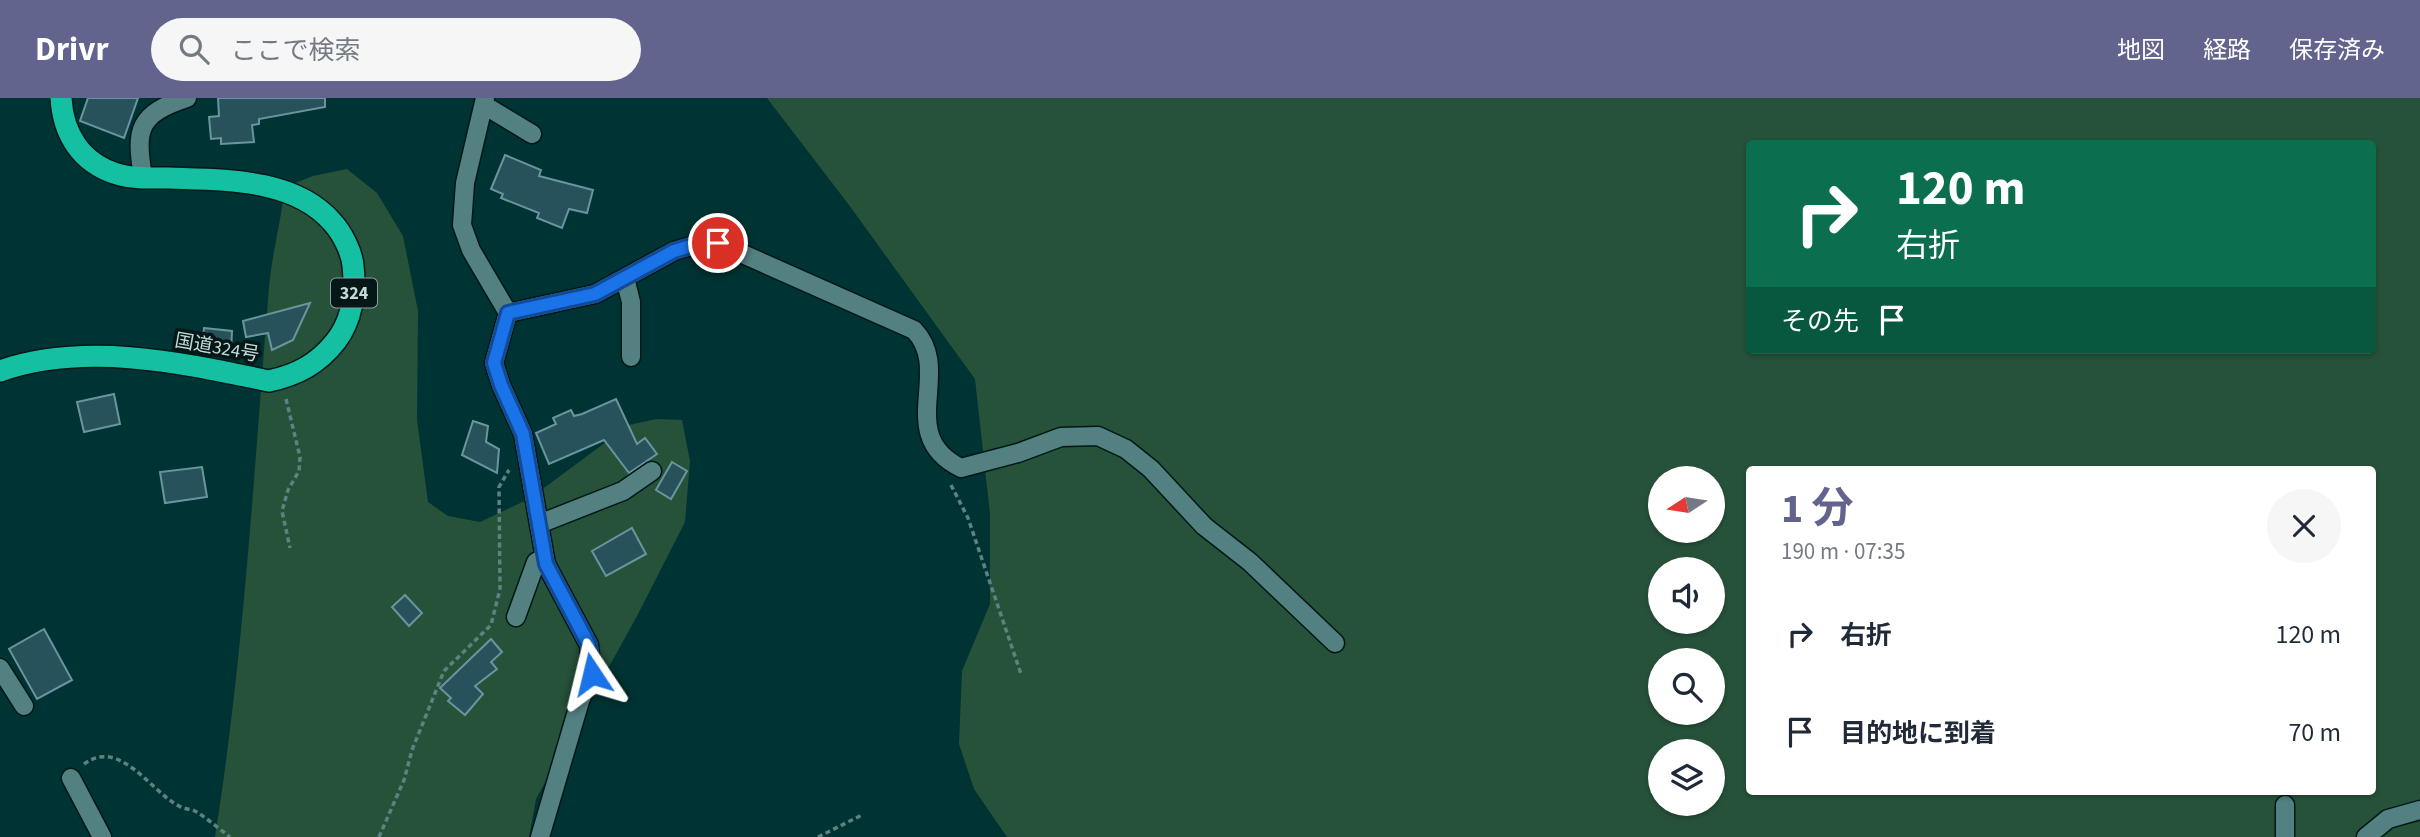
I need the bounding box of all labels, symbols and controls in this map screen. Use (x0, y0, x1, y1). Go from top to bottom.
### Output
search box (151, 18, 641, 81)
text: Drivr (35, 26, 109, 73)
icon: search (175, 30, 213, 68)
text: ここで検索 (231, 32, 361, 69)
text: 地図 (2117, 33, 2165, 68)
text: 経路 (2203, 33, 2251, 68)
text: 保存済み (2289, 33, 2385, 68)
text: 120 m (1896, 154, 2025, 224)
icon: right (1781, 168, 1872, 259)
pin (688, 213, 748, 273)
text: 右折 (1896, 223, 1960, 269)
icon: arrive (699, 224, 737, 262)
road number: 324 (331, 278, 377, 308)
icon: arrive (1873, 301, 1911, 339)
text: その先 (1781, 303, 1859, 340)
street label: 国道324号 (173, 327, 261, 369)
north arrow (1648, 466, 1726, 542)
map controls (1648, 466, 1725, 816)
text: 1 分 (1781, 479, 1854, 539)
button: close (2267, 489, 2341, 563)
text: 190 m · 07:35 (1781, 535, 1905, 568)
button: sound (1648, 557, 1725, 634)
icon: right (1781, 615, 1819, 653)
text: 120 m (2275, 616, 2341, 653)
text: 右折 (1840, 617, 1892, 654)
position arrow (555, 637, 629, 711)
button: search (1648, 648, 1725, 725)
icon: arrive (1781, 713, 1819, 751)
text: 70 m (2288, 714, 2341, 751)
text: 目的地に到着 (1840, 715, 1996, 752)
button: layers (1648, 739, 1725, 816)

